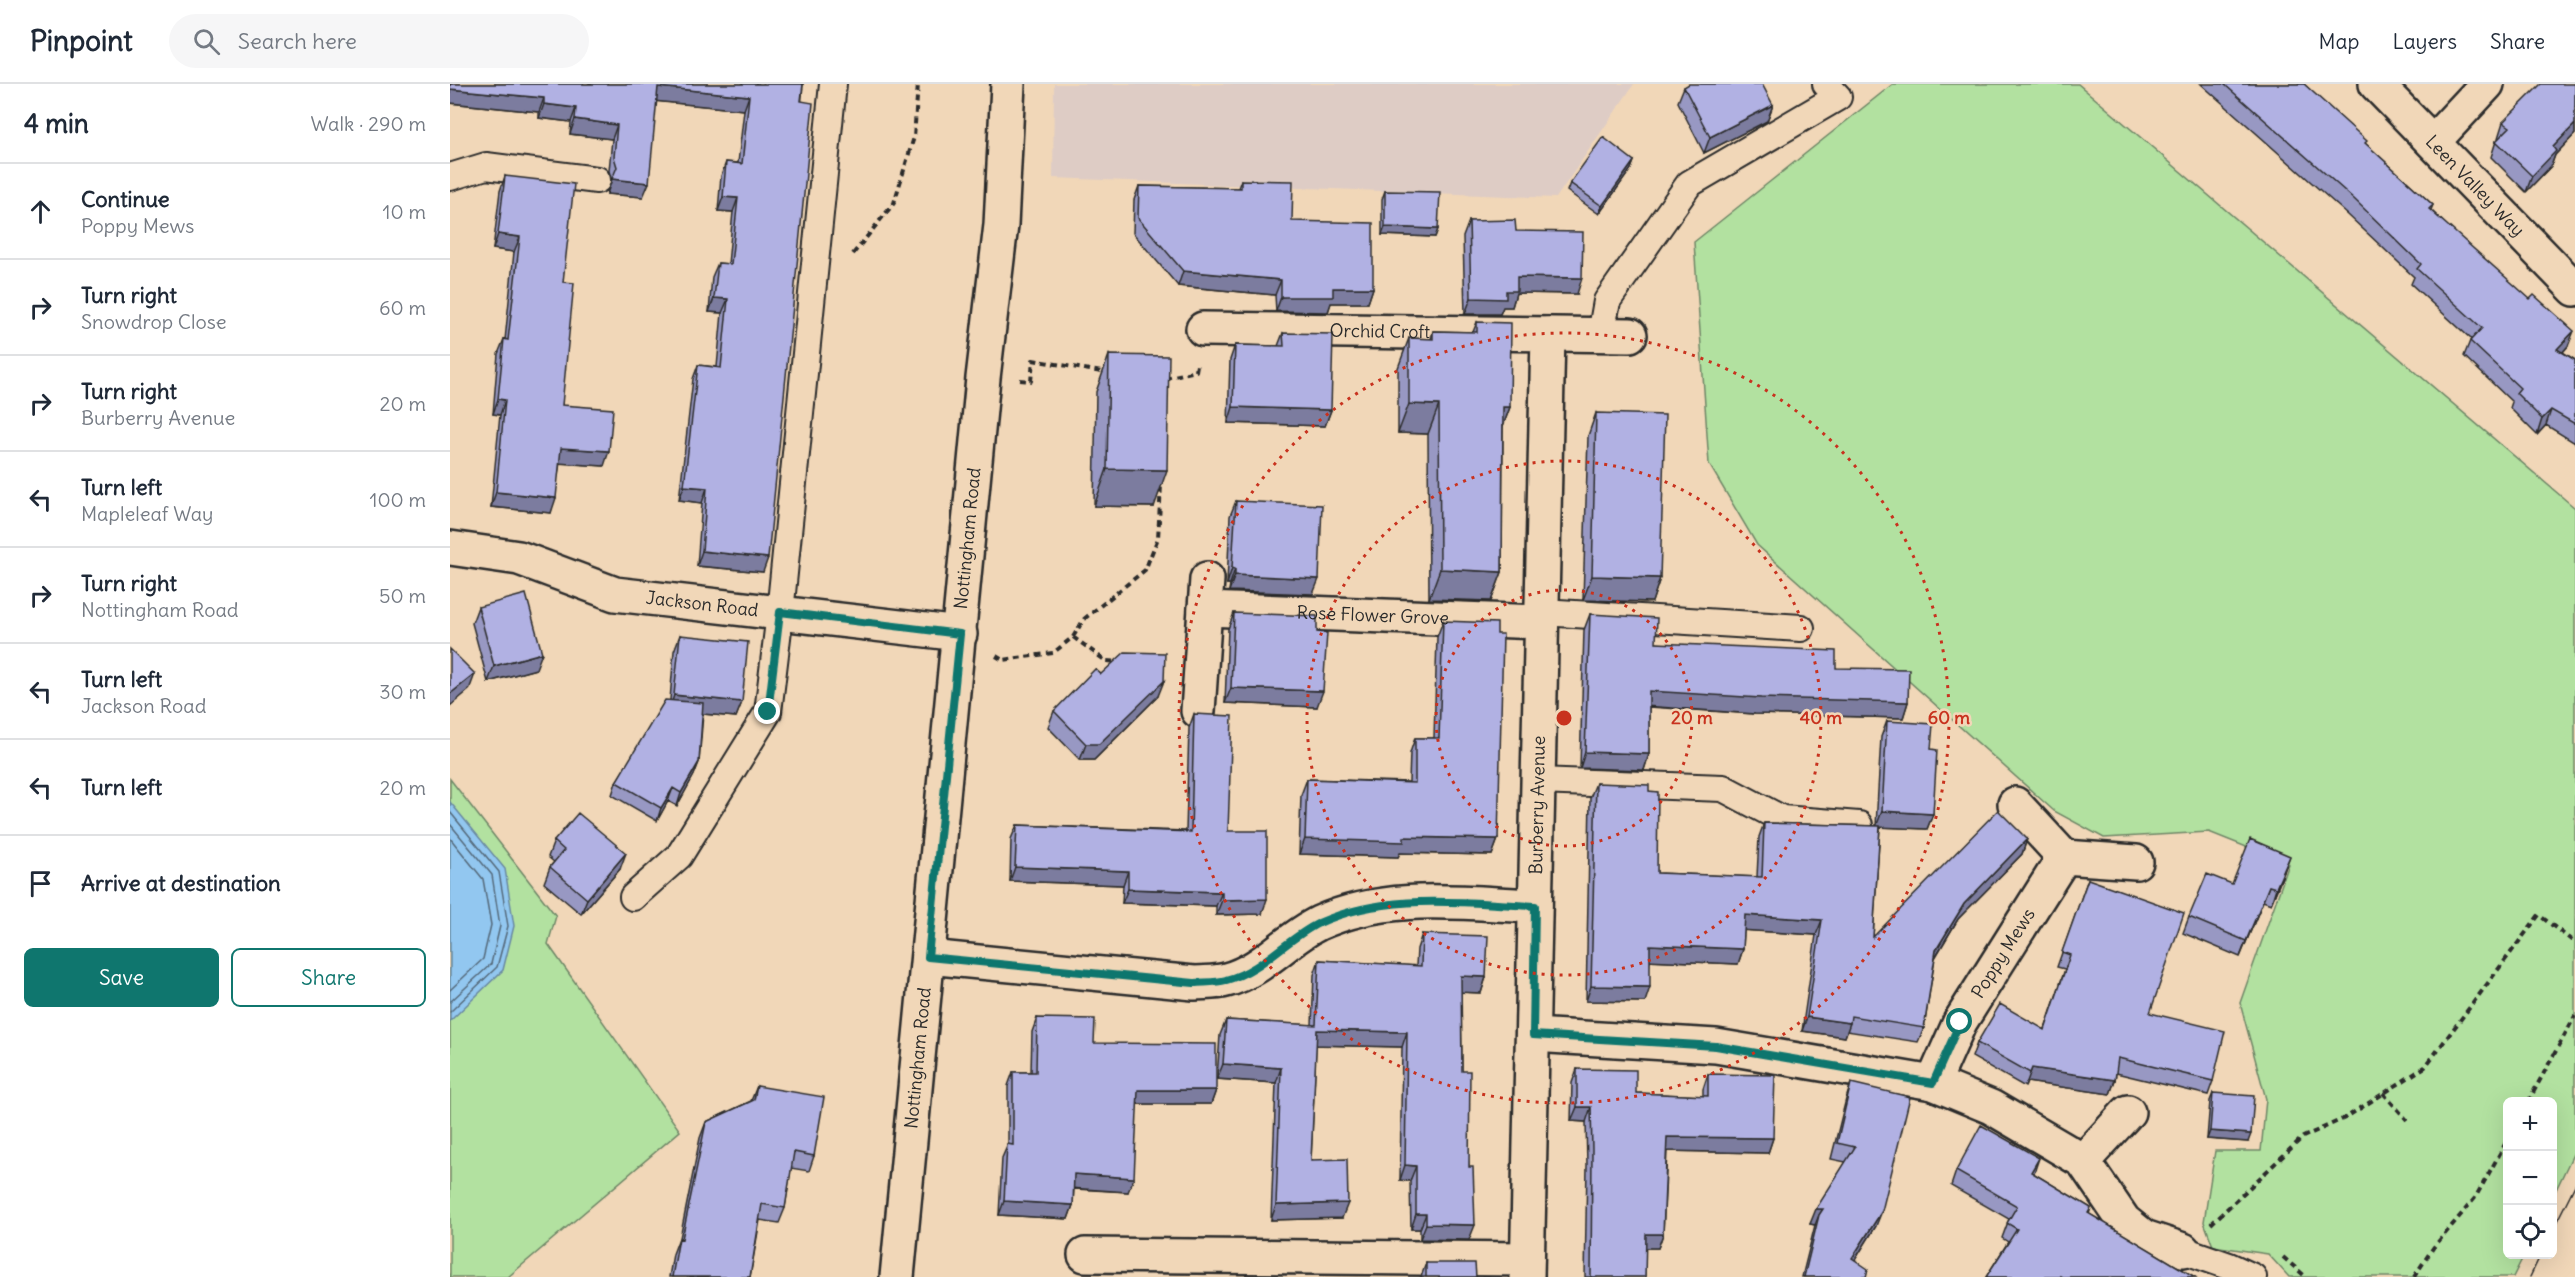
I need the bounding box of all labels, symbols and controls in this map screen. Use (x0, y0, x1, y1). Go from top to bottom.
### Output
search box (169, 14, 589, 68)
text: Pinpoint (30, 23, 133, 59)
icon: search (190, 25, 223, 58)
text: Search here (238, 27, 357, 55)
text: Map (2319, 28, 2359, 55)
text: Layers (2392, 28, 2457, 55)
text: Share (2490, 28, 2545, 55)
text: 4 min (24, 107, 89, 140)
text: Walk · 290 m (311, 111, 426, 136)
street label: Leen Valley Way (2421, 130, 2530, 241)
text: Continue (81, 185, 170, 213)
icon: ahead (24, 195, 57, 228)
text: 10 m (383, 199, 426, 224)
text: Poppy Mews (81, 213, 194, 238)
text: Turn right (81, 281, 177, 309)
icon: right (24, 291, 57, 324)
text: 60 m (379, 295, 426, 320)
text: Snowdrop Close (81, 309, 227, 334)
street label: Orchid Croft (1330, 319, 1430, 343)
text: Turn right (81, 377, 177, 405)
icon: right (24, 387, 57, 420)
text: 20 m (380, 391, 426, 416)
text: Burberry Avenue (81, 405, 235, 430)
street label: Nottingham Road (949, 466, 985, 610)
text: Turn left (81, 473, 162, 501)
icon: left (24, 483, 57, 516)
text: 100 m (369, 487, 426, 512)
text: Mapleleaf Way (81, 501, 213, 526)
text: Turn right (81, 569, 177, 597)
icon: right (24, 579, 57, 612)
text: 50 m (379, 583, 426, 608)
street label: Jackson Road (645, 586, 760, 622)
text: Nottingham Road (81, 597, 239, 622)
street label: Rose Flower Grove (1296, 601, 1449, 629)
text: Turn left (81, 665, 162, 693)
icon: left (24, 675, 57, 708)
text: 30 m (379, 679, 426, 704)
text: Jackson Road (81, 693, 206, 718)
route end (754, 698, 780, 724)
text: 20 m (1671, 706, 1713, 729)
text: 40 m (1800, 706, 1842, 729)
text: 60 m (1928, 706, 1970, 729)
centre of rings (1554, 708, 1574, 728)
street label: Burberry Avenue (1524, 735, 1550, 875)
icon: left (24, 771, 57, 804)
text: Turn left (81, 773, 162, 801)
text: 20 m (380, 775, 426, 800)
icon: arrive (24, 867, 57, 900)
text: Arrive at destination (81, 869, 281, 897)
street label: Poppy Mews (1966, 904, 2040, 1002)
button: Save (24, 948, 219, 1007)
button: Share (231, 948, 426, 1007)
street label: Nottingham Road (899, 986, 936, 1130)
route start (1946, 1008, 1972, 1034)
map controls (2503, 1097, 2557, 1259)
button: + (2503, 1097, 2557, 1151)
button: − (2503, 1151, 2557, 1205)
button: locate (2503, 1205, 2557, 1259)

